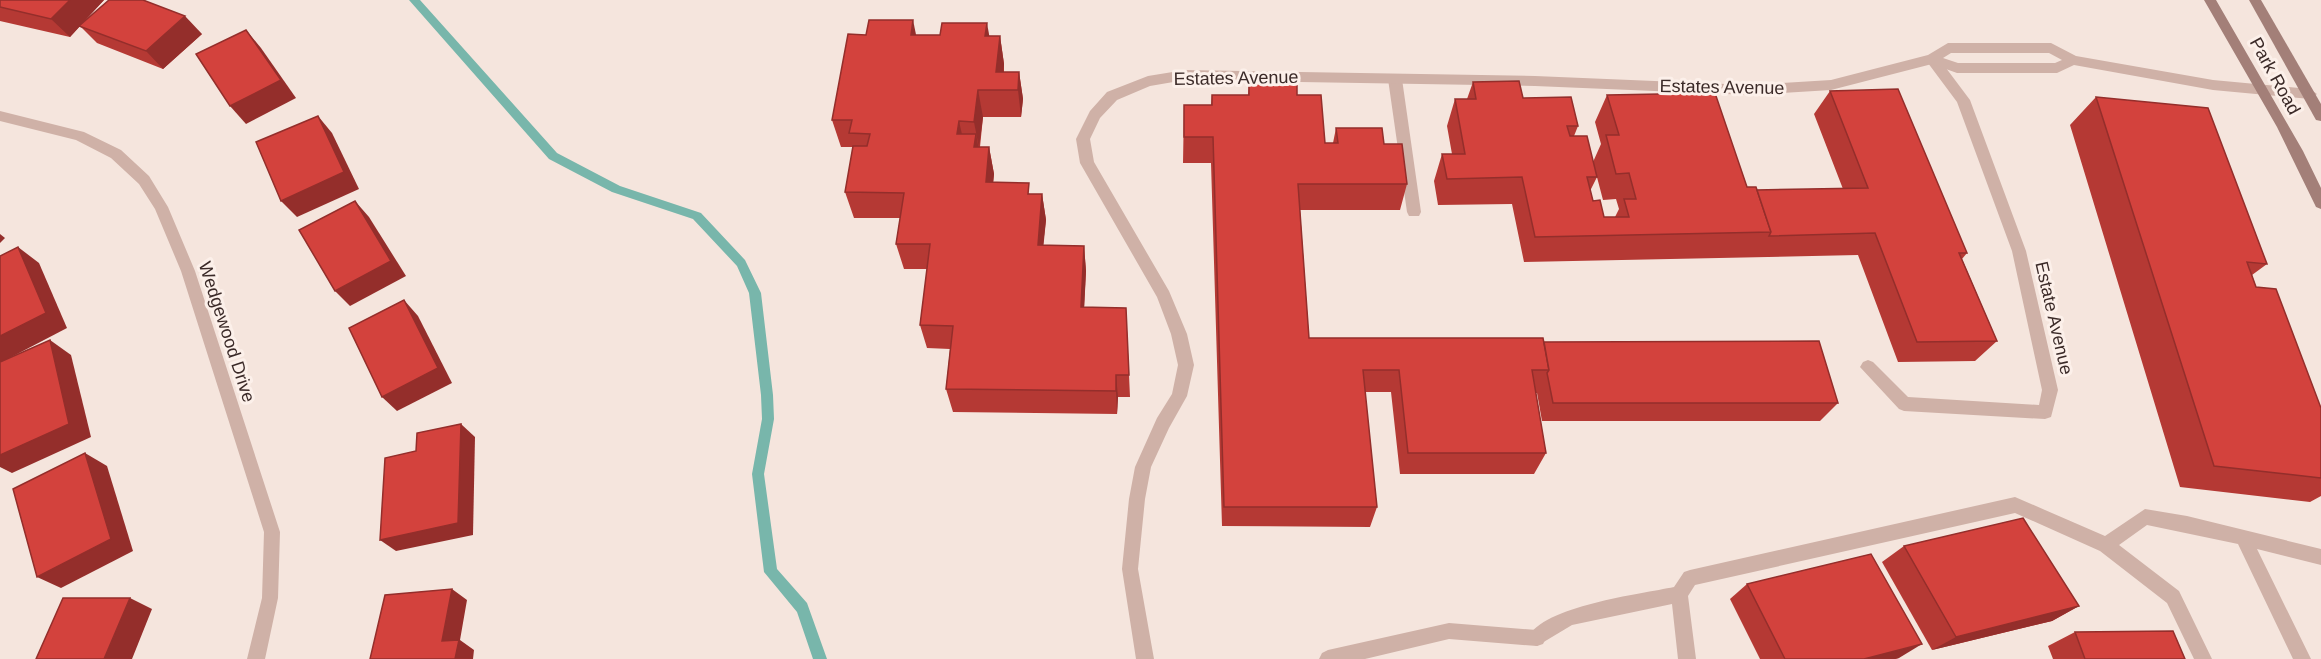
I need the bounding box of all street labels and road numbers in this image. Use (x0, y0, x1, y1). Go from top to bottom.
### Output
street label: Park Road (2246, 34, 2304, 118)
street label: Estates Avenue (1173, 67, 1299, 89)
street label: Estates Avenue (1659, 76, 1785, 98)
street label: Wedgewood Drive (195, 259, 259, 405)
street label: Estate Avenue (2031, 259, 2077, 377)

